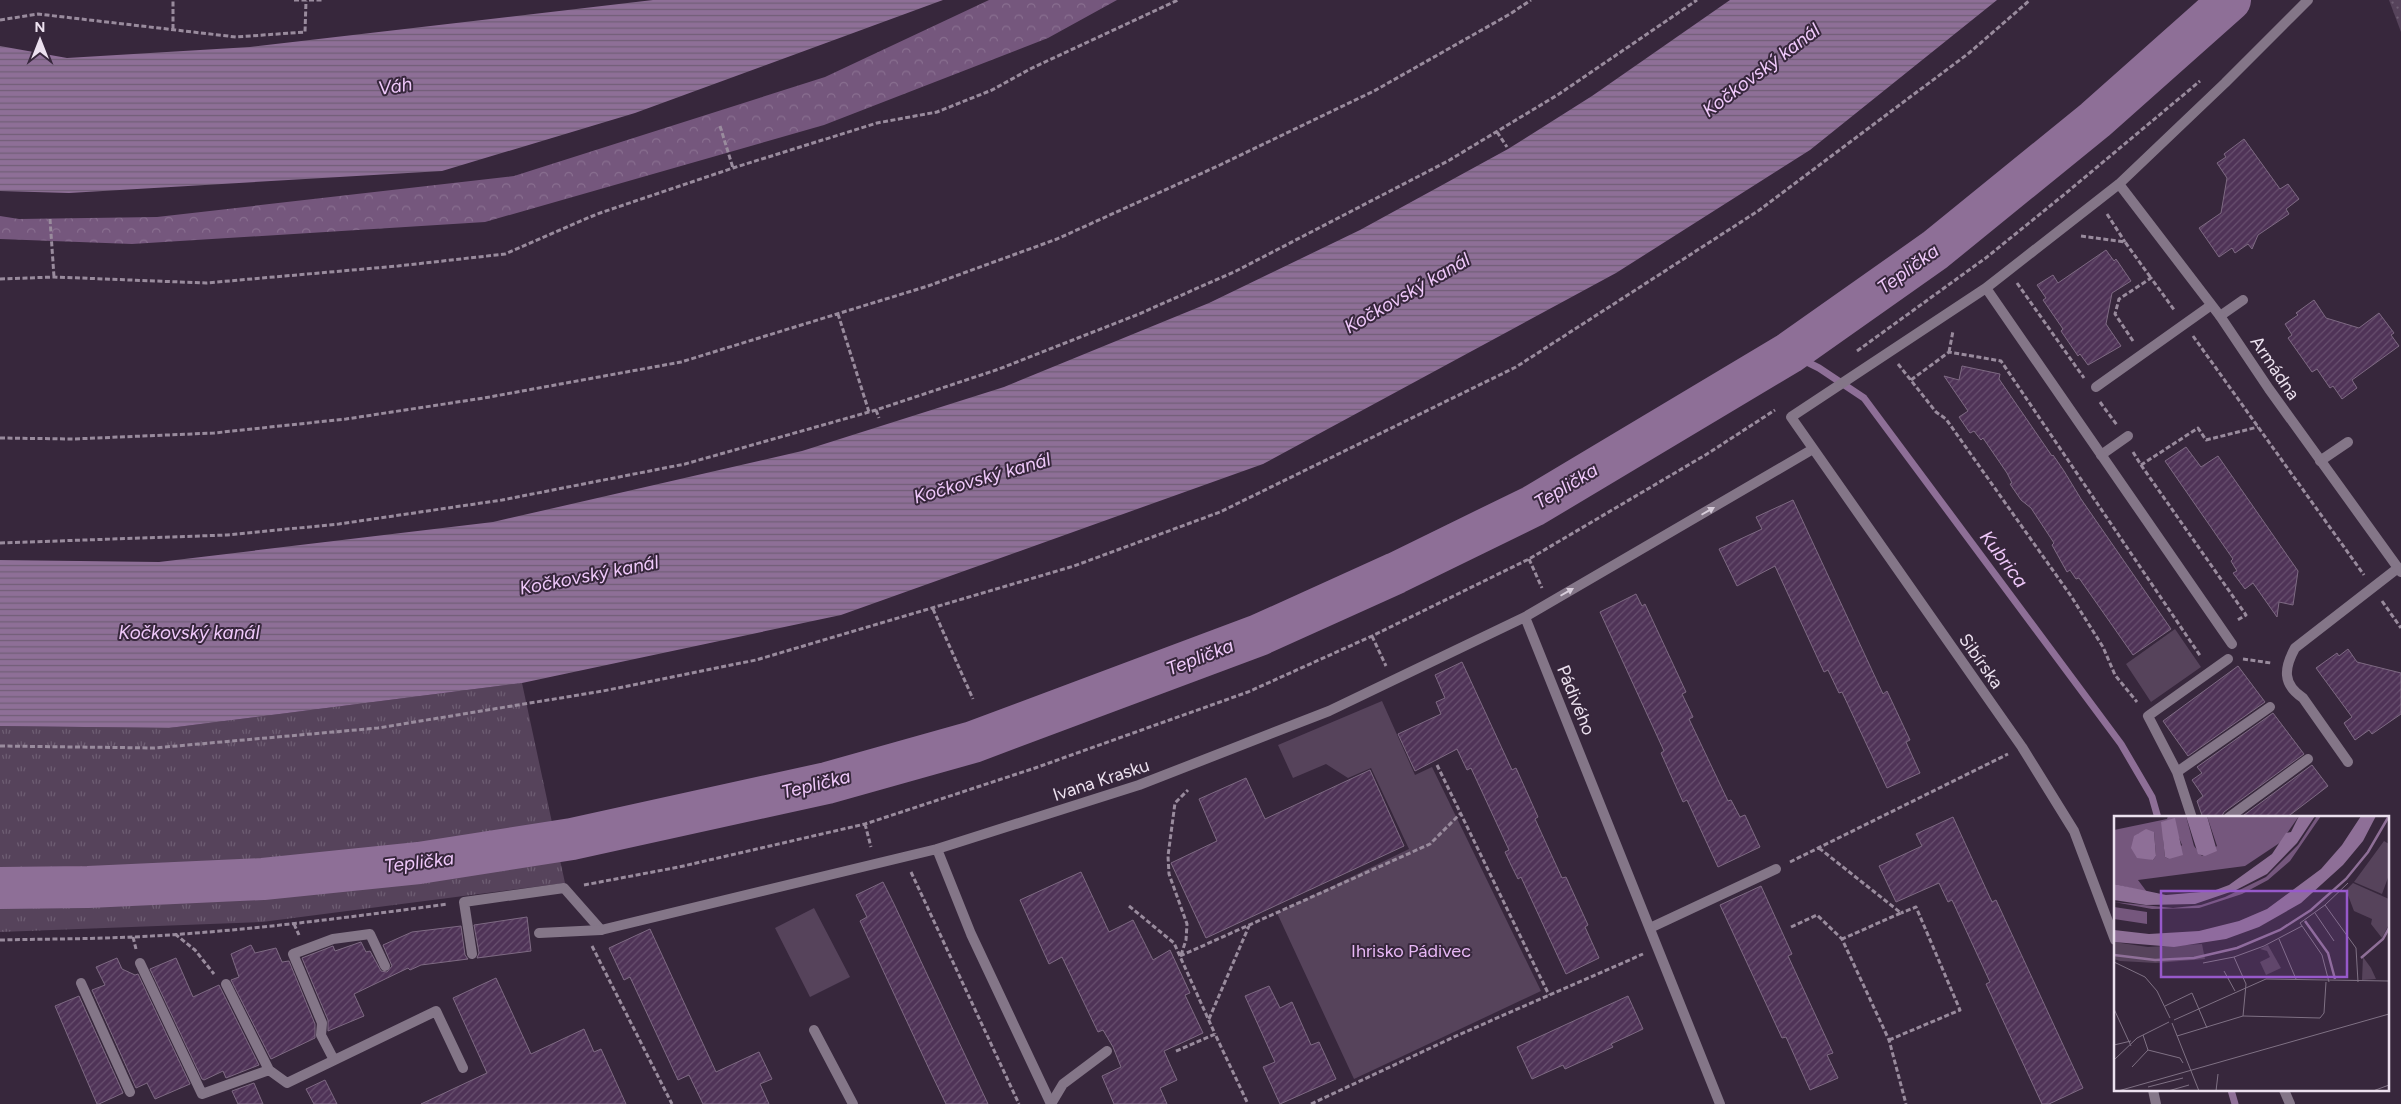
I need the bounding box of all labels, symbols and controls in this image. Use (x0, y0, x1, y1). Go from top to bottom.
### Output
north arrow (15, 15, 65, 65)
water label: Kočkovský kanál (1698, 18, 1825, 122)
text: N (35, 19, 45, 36)
water label: Váh (376, 72, 414, 100)
water label: Teplička (1873, 239, 1943, 299)
water label: Kočkovský kanál (1340, 247, 1475, 338)
street label: Armádna (2246, 332, 2304, 404)
water label: Kočkovský kanál (911, 447, 1054, 509)
water label: Teplička (1530, 458, 1602, 514)
one-way arrow (1701, 506, 1714, 515)
water label: Kubrica (1975, 526, 2033, 592)
water label: Kočkovský kanál (517, 550, 661, 600)
one-way arrow (1560, 588, 1574, 596)
water label: Kočkovský kanál (118, 621, 260, 644)
street label: Sibírska (1954, 629, 2008, 693)
water label: Teplička (1163, 634, 1237, 680)
street label: Pádivého (1552, 662, 1600, 738)
street label: Ivana Krasku (1050, 754, 1152, 806)
water label: Teplička (779, 764, 853, 804)
inset map (2114, 816, 2388, 1092)
water label: Teplička (383, 846, 455, 878)
park label: Ihrisko Pádivec (1351, 940, 1471, 962)

